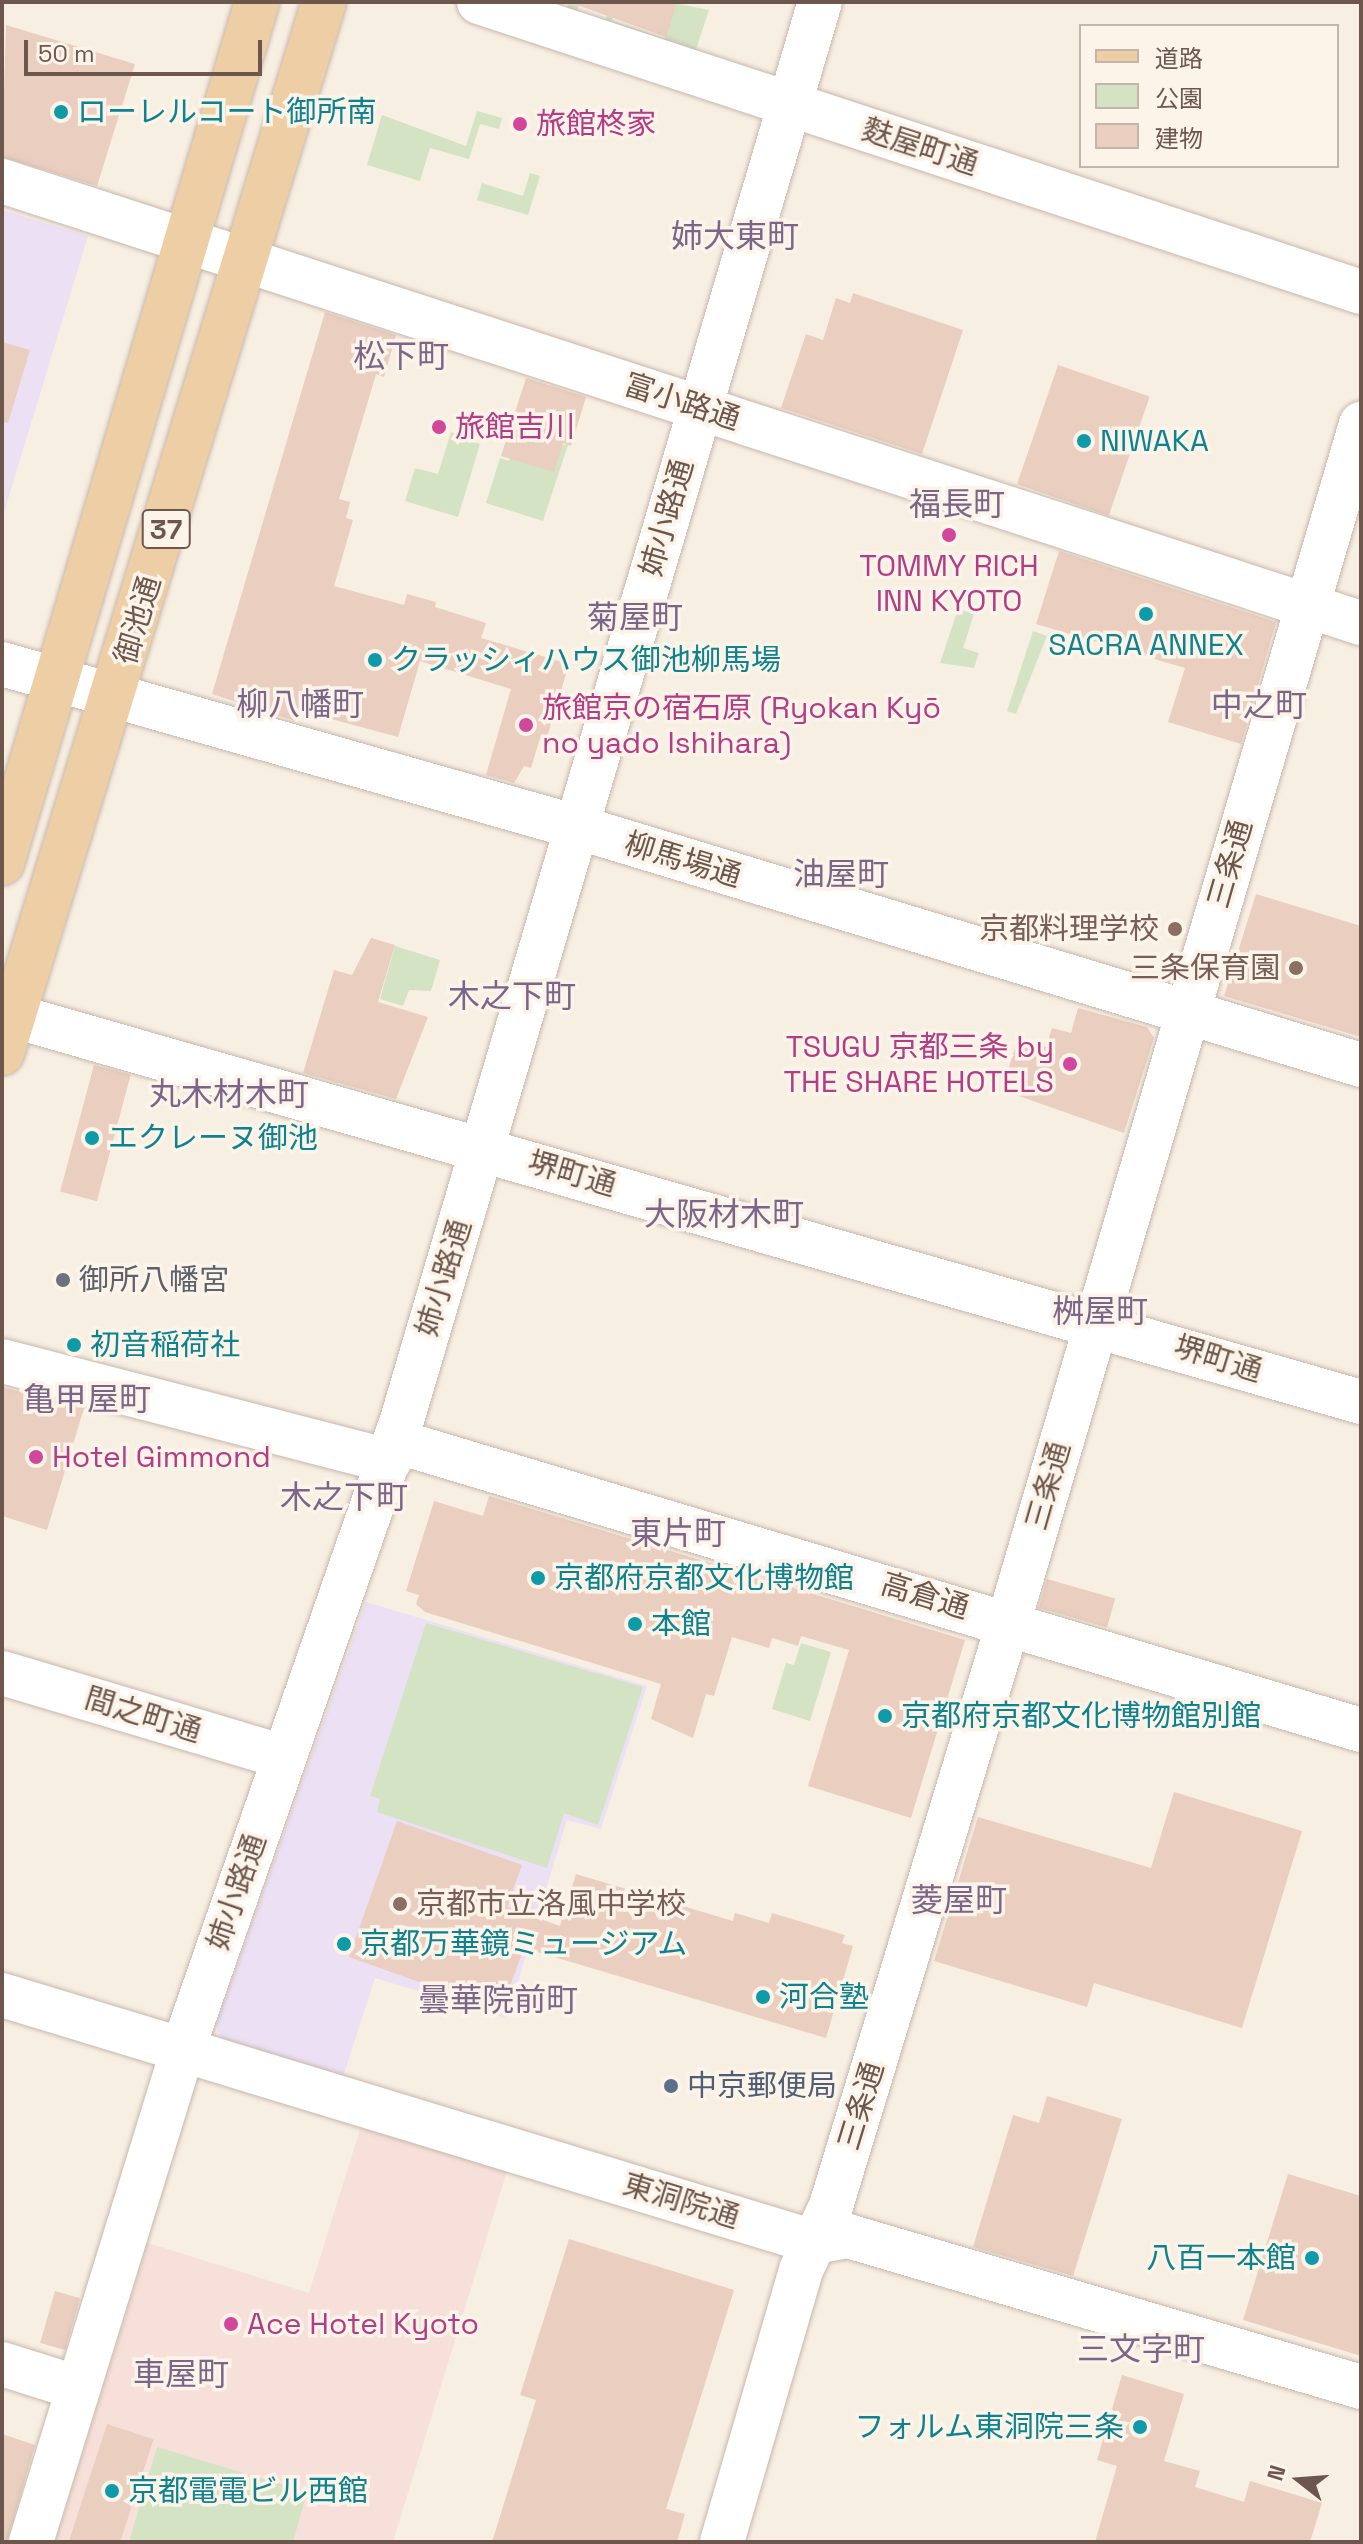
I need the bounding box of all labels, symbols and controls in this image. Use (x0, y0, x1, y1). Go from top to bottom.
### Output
scale bar (28, 24, 266, 74)
legend (1079, 24, 1339, 168)
text: 50 m (38, 38, 95, 69)
text: 道路 (1155, 43, 1203, 74)
text: 公園 (1155, 83, 1203, 114)
place label: ローレルコート御所南 (77, 94, 377, 130)
marker: ローレルコート御所南 (52, 103, 70, 121)
place label: 旅館柊家 (536, 106, 656, 142)
street label: 麩屋町通 (857, 111, 983, 183)
marker: 旅館柊家 (511, 115, 529, 133)
text: 建物 (1155, 123, 1203, 154)
district label: 姉大東町 (671, 217, 799, 255)
district label: 松下町 (353, 337, 449, 375)
street label: 富小路通 (619, 366, 745, 438)
place label: 旅館吉川 (455, 409, 575, 445)
marker: 旅館吉川 (430, 418, 448, 436)
place label: NIWAKA (1100, 423, 1209, 459)
marker: NIWAKA (1075, 432, 1093, 450)
street label: 姉小路通 (633, 455, 701, 581)
district label: 福長町 (909, 485, 1005, 523)
road number: 37 (140, 505, 192, 553)
marker: TOMMY RICH INN KYOTO (940, 526, 958, 544)
place label: TOMMY RICH INN KYOTO (859, 548, 1039, 618)
street label: 御池通 (108, 572, 168, 668)
district label: 菊屋町 (587, 598, 683, 636)
marker: SACRA ANNEX (1137, 605, 1155, 623)
place label: SACRA ANNEX (1048, 627, 1244, 663)
place label: クラッシィハウス御池柳馬場 (391, 642, 781, 678)
marker: クラッシィハウス御池柳馬場 (366, 651, 384, 669)
district label: 柳八幡町 (236, 685, 364, 723)
district label: 中之町 (1211, 686, 1307, 724)
place label: 旅館京の宿石原 (Ryokan Kyō no yado Ishihara) (542, 690, 941, 760)
marker: 旅館京の宿石原 (Ryokan Kyō no yado Ishihara) (517, 716, 535, 734)
street label: 三条通 (1200, 816, 1260, 912)
street label: 柳馬場通 (620, 825, 746, 895)
district label: 油屋町 (793, 855, 889, 893)
place label: 京都料理学校 (979, 911, 1159, 947)
marker: 京都料理学校 (1166, 920, 1184, 938)
place label: 三条保育園 (1130, 950, 1280, 986)
marker: 三条保育園 (1287, 959, 1305, 977)
district label: 木之下町 (448, 977, 576, 1015)
place label: TSUGU 京都三条 by THE SHARE HOTELS (783, 1029, 1054, 1100)
marker: TSUGU 京都三条 by THE SHARE HOTELS (1061, 1055, 1079, 1073)
district label: 丸木材木町 (149, 1075, 309, 1113)
place label: エクレーヌ御池 (108, 1120, 318, 1156)
marker: エクレーヌ御池 (83, 1129, 101, 1147)
street label: 堺町通 (524, 1144, 620, 1204)
district label: 大阪材木町 (644, 1195, 804, 1233)
street label: 姉小路通 (409, 1215, 479, 1341)
place label: 御所八幡宮 (79, 1262, 229, 1298)
marker: 御所八幡宮 (54, 1271, 72, 1289)
district label: 桝屋町 (1052, 1292, 1148, 1330)
place label: 初音稲荷社 (90, 1327, 240, 1363)
street label: 堺町通 (1170, 1329, 1266, 1389)
marker: 初音稲荷社 (65, 1336, 83, 1354)
district label: 亀甲屋町 (23, 1380, 151, 1418)
street label: 三条通 (1018, 1438, 1078, 1534)
place label: Hotel Gimmond (52, 1439, 271, 1475)
marker: Hotel Gimmond (27, 1448, 45, 1466)
district label: 木之下町 (280, 1478, 408, 1516)
district label: 東片町 (630, 1514, 726, 1552)
place label: 京都府京都文化博物館 (554, 1560, 854, 1596)
street label: 高倉通 (877, 1566, 973, 1626)
marker: 京都府京都文化博物館 (529, 1569, 547, 1587)
place label: 本館 (651, 1606, 711, 1642)
marker: 本館 (626, 1615, 644, 1633)
street label: 間之町通 (80, 1680, 206, 1750)
place label: 京都府京都文化博物館別館 (901, 1698, 1261, 1734)
marker: 京都府京都文化博物館別館 (876, 1707, 894, 1725)
street label: 姉小路通 (200, 1829, 274, 1955)
district label: 菱屋町 (911, 1881, 1007, 1919)
place label: 京都市立洛風中学校 (416, 1886, 686, 1922)
marker: 京都市立洛風中学校 (391, 1895, 409, 1913)
place label: 京都万華鏡ミュージアム (360, 1926, 690, 1962)
marker: 京都万華鏡ミュージアム (335, 1935, 353, 1953)
place label: 河合塾 (779, 1979, 869, 2015)
district label: 曇華院前町 (418, 1981, 578, 2019)
marker: 河合塾 (754, 1988, 772, 2006)
street label: 三条通 (831, 2058, 891, 2154)
place label: 中京郵便局 (687, 2068, 837, 2104)
marker: 中京郵便局 (662, 2077, 680, 2095)
street label: 東洞院通 (618, 2166, 744, 2236)
place label: 八百一本館 (1146, 2240, 1296, 2276)
marker: 八百一本館 (1303, 2249, 1321, 2267)
place label: Ace Hotel Kyoto (247, 2306, 479, 2342)
marker: Ace Hotel Kyoto (222, 2315, 240, 2333)
district label: 三文字町 (1077, 2330, 1205, 2368)
district label: 車屋町 (133, 2355, 229, 2393)
place label: フォルム東洞院三条 (854, 2409, 1124, 2445)
marker: フォルム東洞院三条 (1131, 2418, 1149, 2436)
north arrow (1259, 2440, 1339, 2520)
text: N (1261, 2462, 1292, 2484)
place label: 京都電電ビル西館 (128, 2473, 368, 2509)
marker: 京都電電ビル西館 (103, 2482, 121, 2500)

